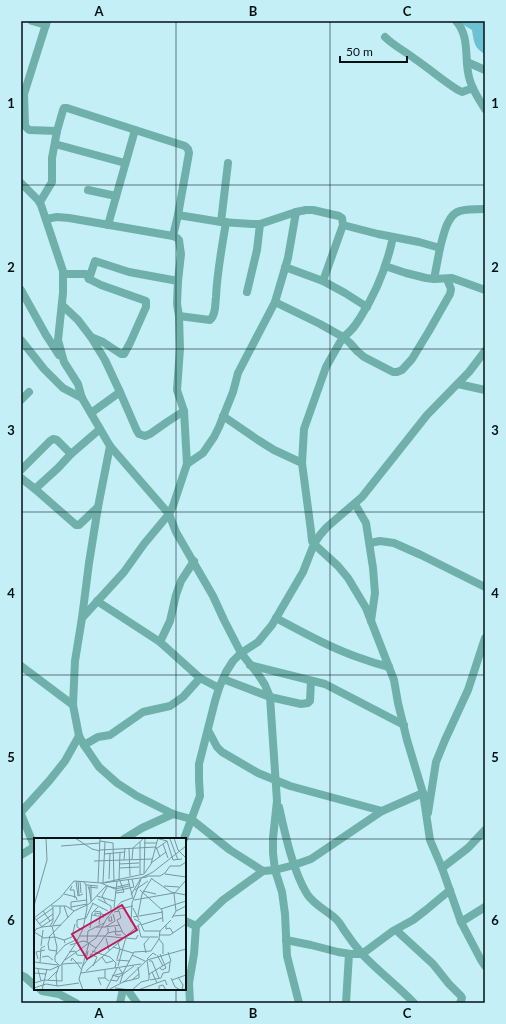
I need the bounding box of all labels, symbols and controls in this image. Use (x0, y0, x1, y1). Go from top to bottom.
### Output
text: A (93, 3, 104, 19)
text: B (249, 3, 258, 19)
text: C (403, 3, 412, 19)
scale bar (340, 38, 407, 64)
text: 50 m (346, 44, 373, 59)
text: 1 (7, 95, 15, 111)
text: 1 (491, 95, 499, 111)
text: 2 (7, 259, 15, 275)
text: 2 (491, 259, 499, 275)
text: 3 (7, 422, 15, 438)
text: 3 (491, 422, 499, 438)
text: 4 (7, 585, 15, 601)
text: 4 (491, 585, 499, 601)
text: 5 (7, 749, 15, 765)
text: 5 (491, 749, 499, 765)
inset map (34, 838, 186, 990)
text: 6 (7, 912, 15, 928)
text: 6 (491, 912, 499, 928)
text: A (93, 1005, 104, 1021)
text: B (249, 1005, 258, 1021)
text: C (403, 1005, 412, 1021)

